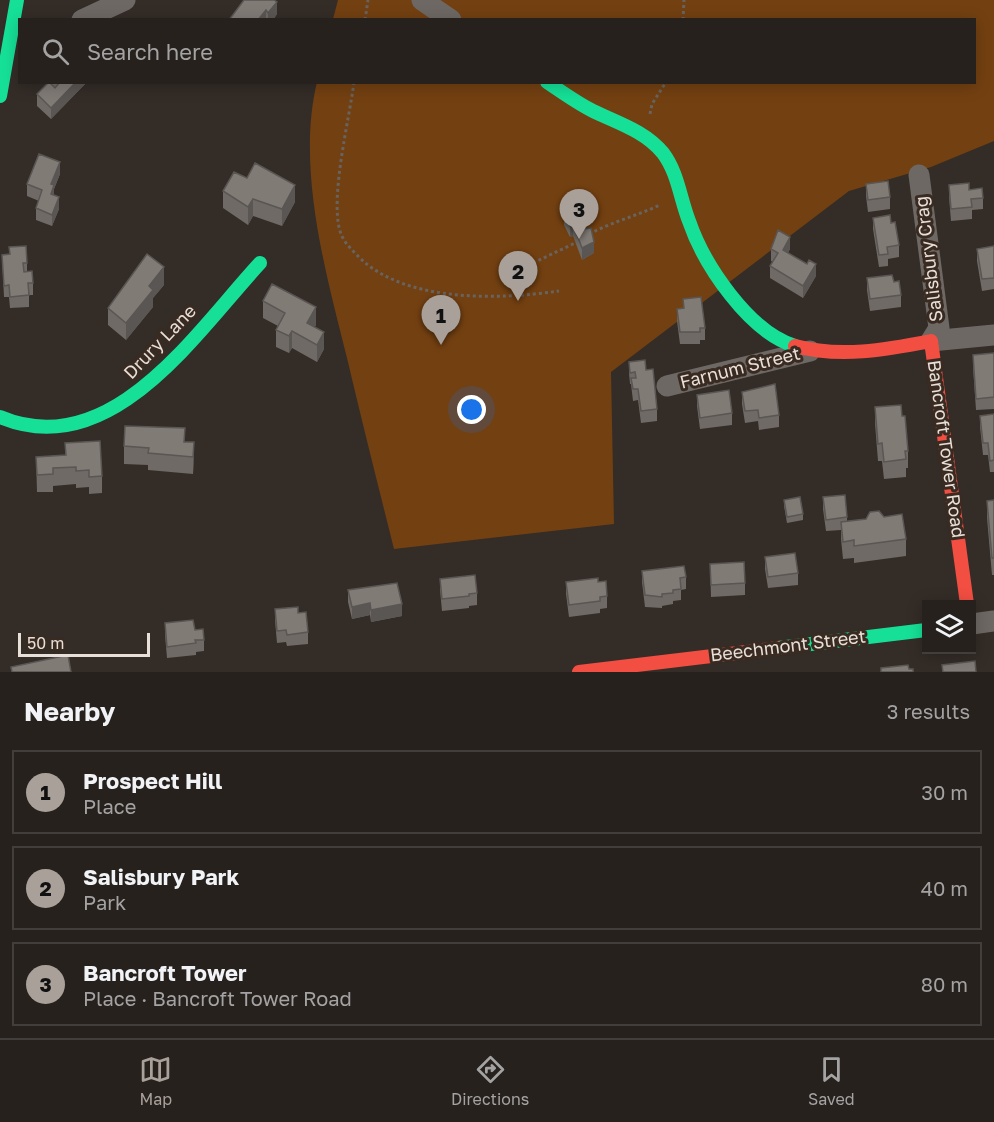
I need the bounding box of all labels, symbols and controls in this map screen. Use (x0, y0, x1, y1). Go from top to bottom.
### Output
search box (18, 18, 976, 84)
icon: search (39, 35, 72, 68)
text: Search here (87, 38, 213, 65)
pin: 3 (560, 190, 598, 239)
street label: Salisbury Crag (909, 195, 947, 323)
pin: 2 (498, 252, 538, 301)
pin: 1 (422, 296, 460, 345)
street label: Drury Lane (118, 300, 200, 383)
street label: Farnum Street (677, 341, 802, 393)
street label: Bancroft Tower Road (924, 358, 970, 539)
your location (457, 395, 486, 424)
map controls (922, 600, 976, 654)
button: layers (922, 600, 976, 654)
street label: Beechmont Street (709, 625, 867, 665)
scale bar (18, 630, 150, 658)
text: 50 m (27, 633, 64, 653)
text: Nearby (24, 696, 115, 727)
text: 3 results (887, 699, 970, 723)
text: Prospect Hill (83, 767, 222, 794)
text: 1 (40, 780, 51, 804)
text: 30 m (921, 780, 968, 804)
text: Place (83, 794, 136, 818)
text: Salisbury Park (83, 863, 239, 890)
text: 2 (39, 876, 52, 900)
text: 40 m (921, 876, 968, 900)
text: Park (83, 890, 126, 914)
text: Bancroft Tower (83, 959, 247, 986)
text: 3 (39, 972, 52, 996)
text: 80 m (921, 972, 968, 996)
text: Place · Bancroft Tower Road (83, 986, 352, 1010)
tab: Map (139, 1053, 172, 1109)
tab: Directions (451, 1053, 529, 1109)
tab: Saved (808, 1053, 855, 1109)

